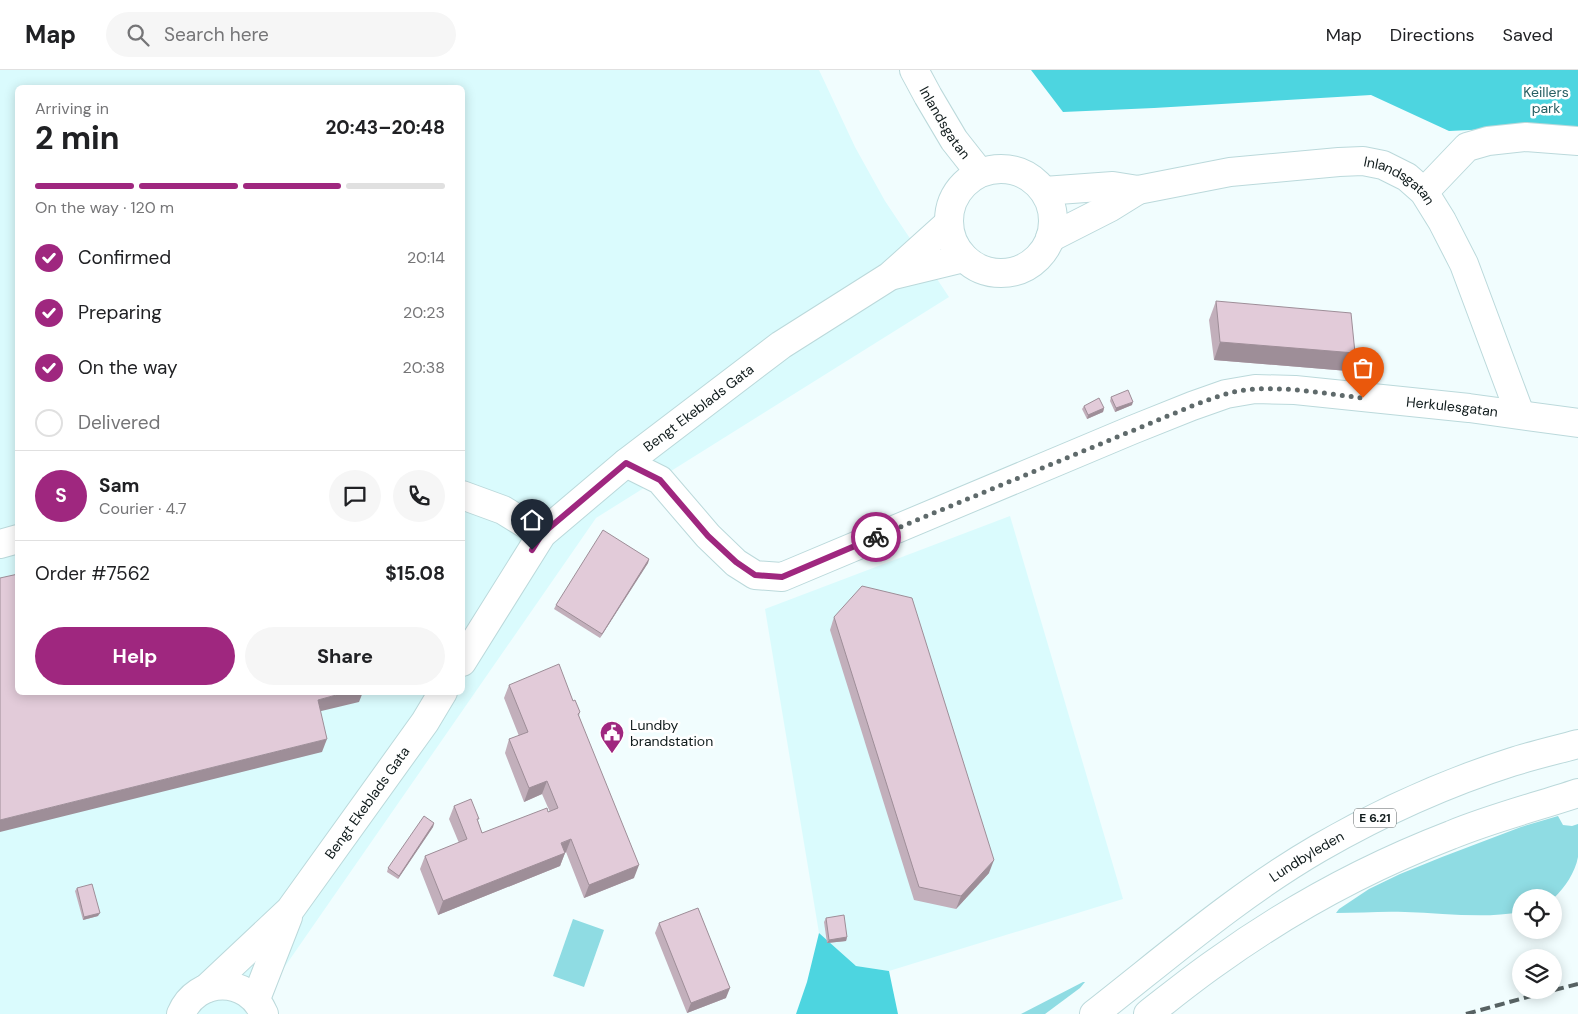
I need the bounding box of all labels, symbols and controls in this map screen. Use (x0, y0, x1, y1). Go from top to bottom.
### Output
search box (106, 12, 456, 57)
text: Map (25, 19, 76, 50)
icon: search (124, 21, 152, 49)
text: Search here (164, 22, 269, 47)
text: Map (1326, 23, 1362, 47)
text: Directions (1390, 23, 1475, 47)
text: Saved (1503, 23, 1553, 47)
street label: Inlandsgatan (915, 83, 974, 162)
park label: Keillers park (1523, 83, 1569, 117)
text: Arriving in (35, 98, 109, 119)
text: 20:43–20:48 (325, 115, 445, 140)
text: 2 min (35, 117, 120, 159)
street label: Inlandsgatan (1362, 152, 1439, 208)
text: On the way · 120 m (35, 197, 174, 218)
icon: check (35, 244, 63, 272)
text: Confirmed (78, 245, 171, 270)
text: 20:14 (407, 247, 445, 268)
icon: check (35, 299, 63, 327)
text: Preparing (78, 300, 162, 325)
text: 20:23 (403, 302, 445, 323)
pin (1342, 347, 1384, 398)
icon: check (35, 354, 63, 382)
icon: bag (1349, 354, 1377, 382)
text: On the way (78, 355, 178, 380)
text: 20:38 (403, 357, 445, 378)
street label: Bengt Ekeblads Gata (640, 360, 757, 456)
street label: Herkulesgatan (1405, 393, 1499, 421)
text: Delivered (78, 410, 160, 435)
button: chat (329, 470, 381, 522)
button: phone (393, 470, 445, 522)
text: Sam (99, 473, 140, 498)
text: S (55, 483, 67, 508)
text: Courier · 4.7 (99, 498, 187, 519)
pin (511, 499, 553, 550)
icon: home (518, 506, 546, 534)
courier (851, 512, 901, 562)
icon: bike (862, 523, 890, 551)
text: Order #7562 (35, 561, 150, 586)
text: $15.08 (385, 561, 445, 586)
button: Help (35, 627, 235, 685)
button: Share (245, 627, 445, 685)
place label: Lundby brandstation (630, 716, 713, 750)
public building icon: Lundby brandstation (599, 720, 625, 754)
street label: Bengt Ekeblads Gata (321, 743, 413, 862)
road number: E 6.21 (1354, 808, 1396, 828)
street label: Lundbyleden (1266, 827, 1347, 886)
map controls (1512, 889, 1562, 999)
button: locate (1512, 889, 1562, 939)
button: layers (1512, 949, 1562, 999)

